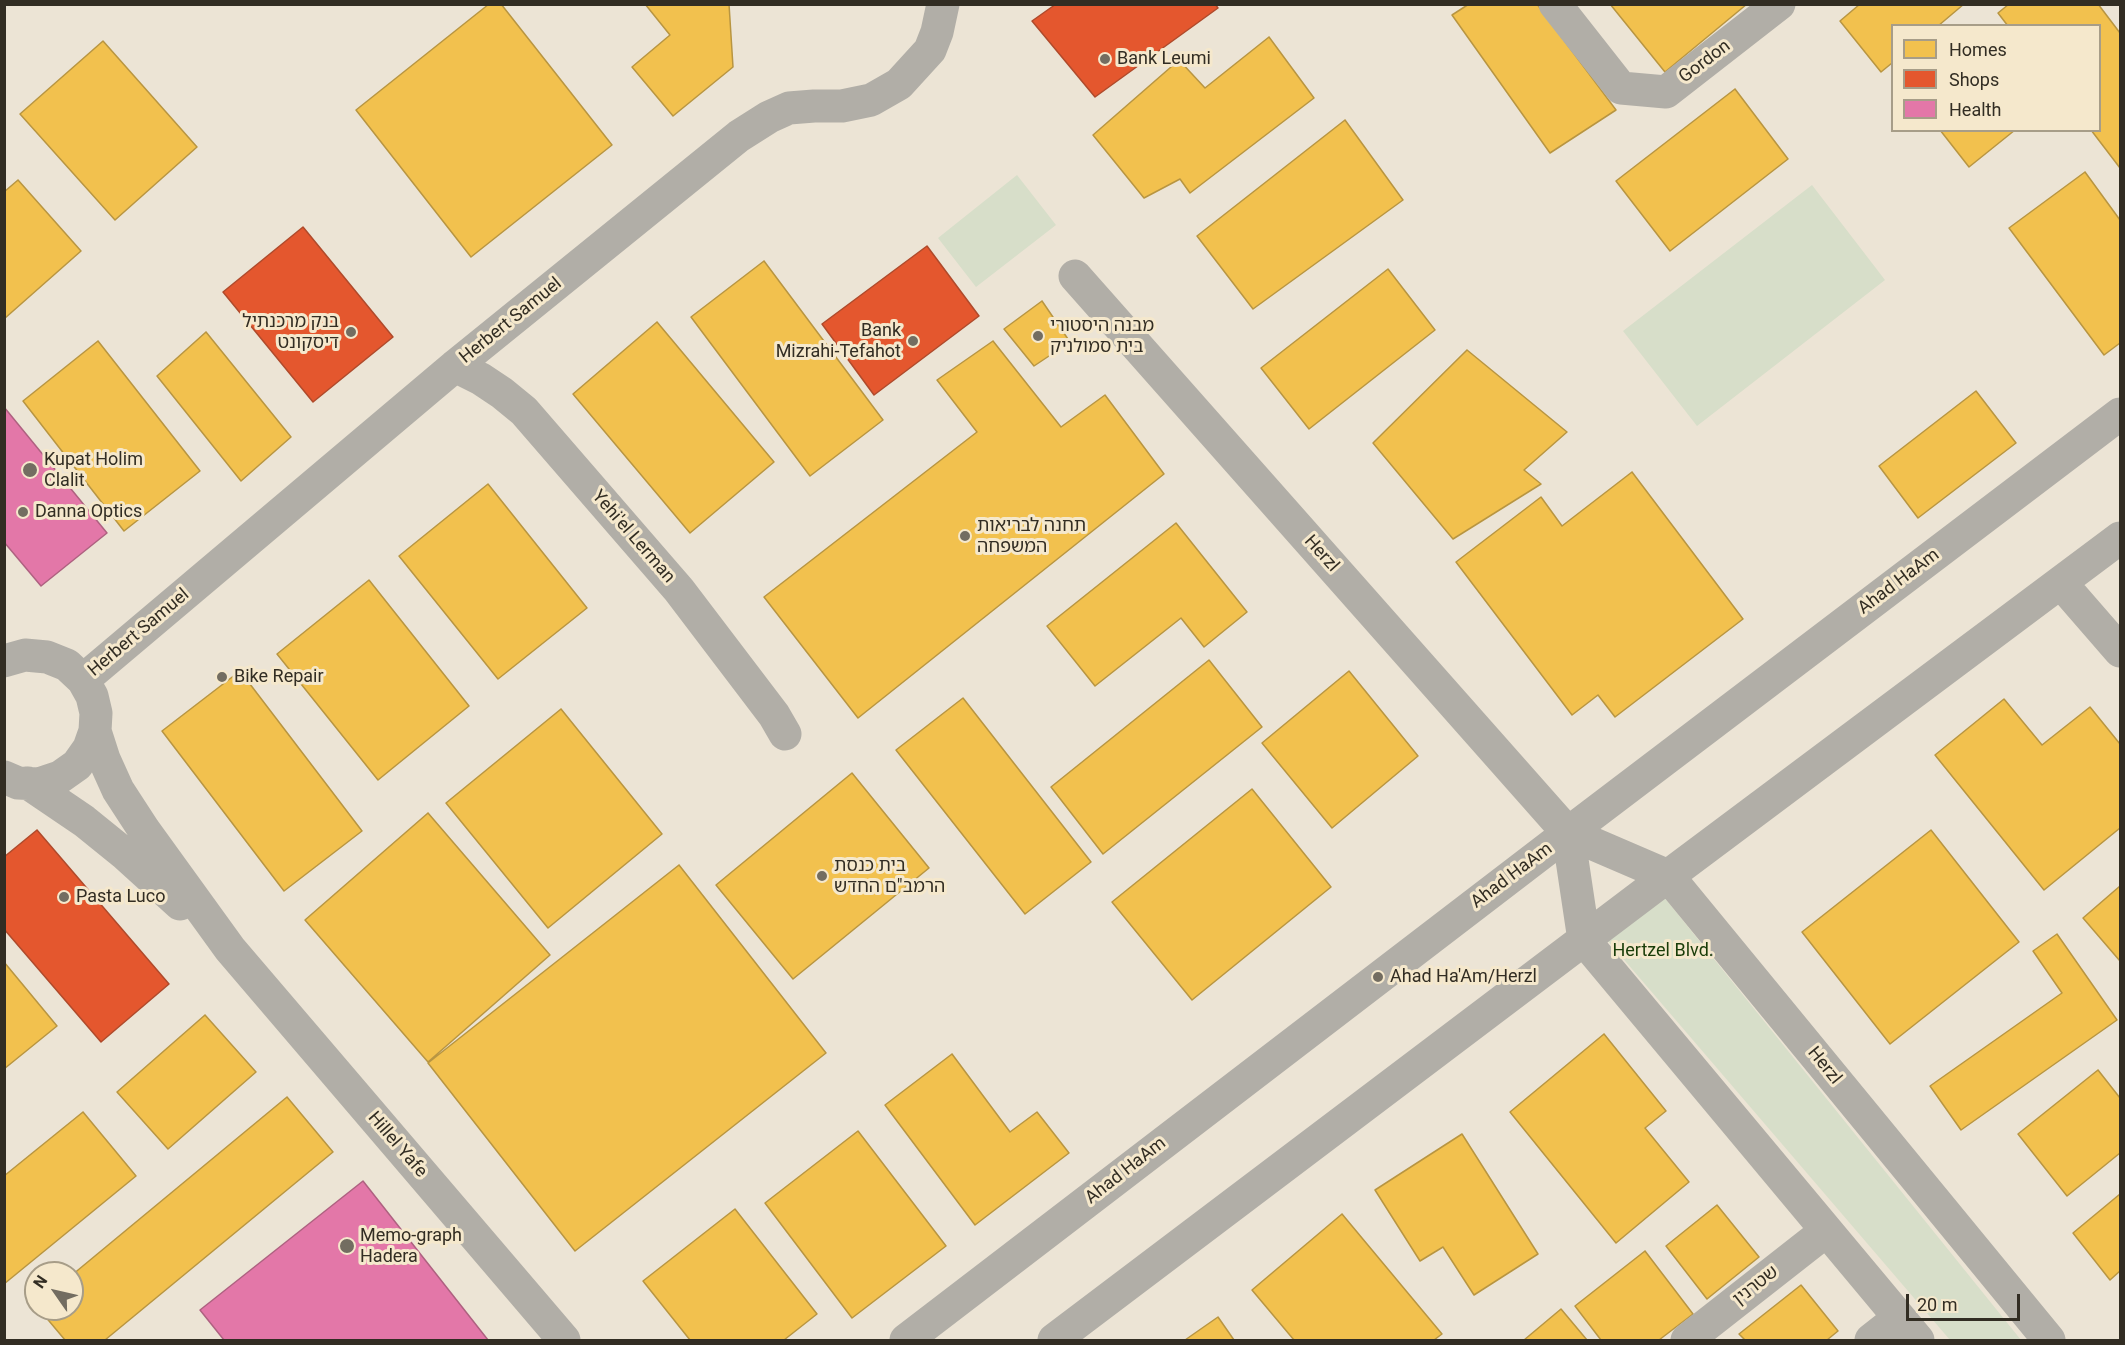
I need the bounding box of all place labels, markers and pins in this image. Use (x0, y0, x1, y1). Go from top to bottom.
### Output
place label: Bank Leumi (1117, 48, 1211, 70)
marker: Bank Leumi (1098, 52, 1112, 66)
place label: בנק מרכנתיל דיסקונט (242, 311, 339, 354)
place label: מבנה היסטורי בית סמולניק (1050, 315, 1154, 358)
place label: Bank Mizrahi-Tefahot (776, 320, 901, 362)
marker: בנק מרכנתיל דיסקונט (344, 325, 358, 339)
marker: מבנה היסטורי בית סמולניק (1031, 329, 1045, 343)
marker: Bank Mizrahi-Tefahot (906, 334, 920, 348)
place label: Kupat Holim Clalit (44, 449, 143, 492)
marker: Kupat Holim Clalit (21, 461, 39, 479)
place label: Danna Optics (35, 501, 142, 523)
marker: Danna Optics (16, 505, 30, 519)
place label: תחנה לבריאות המשפחה (977, 515, 1086, 558)
marker: תחנה לבריאות המשפחה (958, 529, 972, 543)
place label: Bike Repair (234, 666, 324, 688)
marker: Bike Repair (215, 670, 229, 684)
place label: בית כנסת הרמב"ם החדש (834, 855, 945, 898)
marker: בית כנסת הרמב"ם החדש (815, 869, 829, 883)
place label: Pasta Luco (76, 886, 165, 908)
marker: Pasta Luco (57, 890, 71, 904)
place label: Ahad Ha'Am/Herzl (1390, 966, 1537, 988)
marker: Ahad Ha'Am/Herzl (1371, 970, 1385, 984)
place label: Memo-graph Hadera (360, 1225, 462, 1268)
marker: Memo-graph Hadera (338, 1237, 356, 1255)

